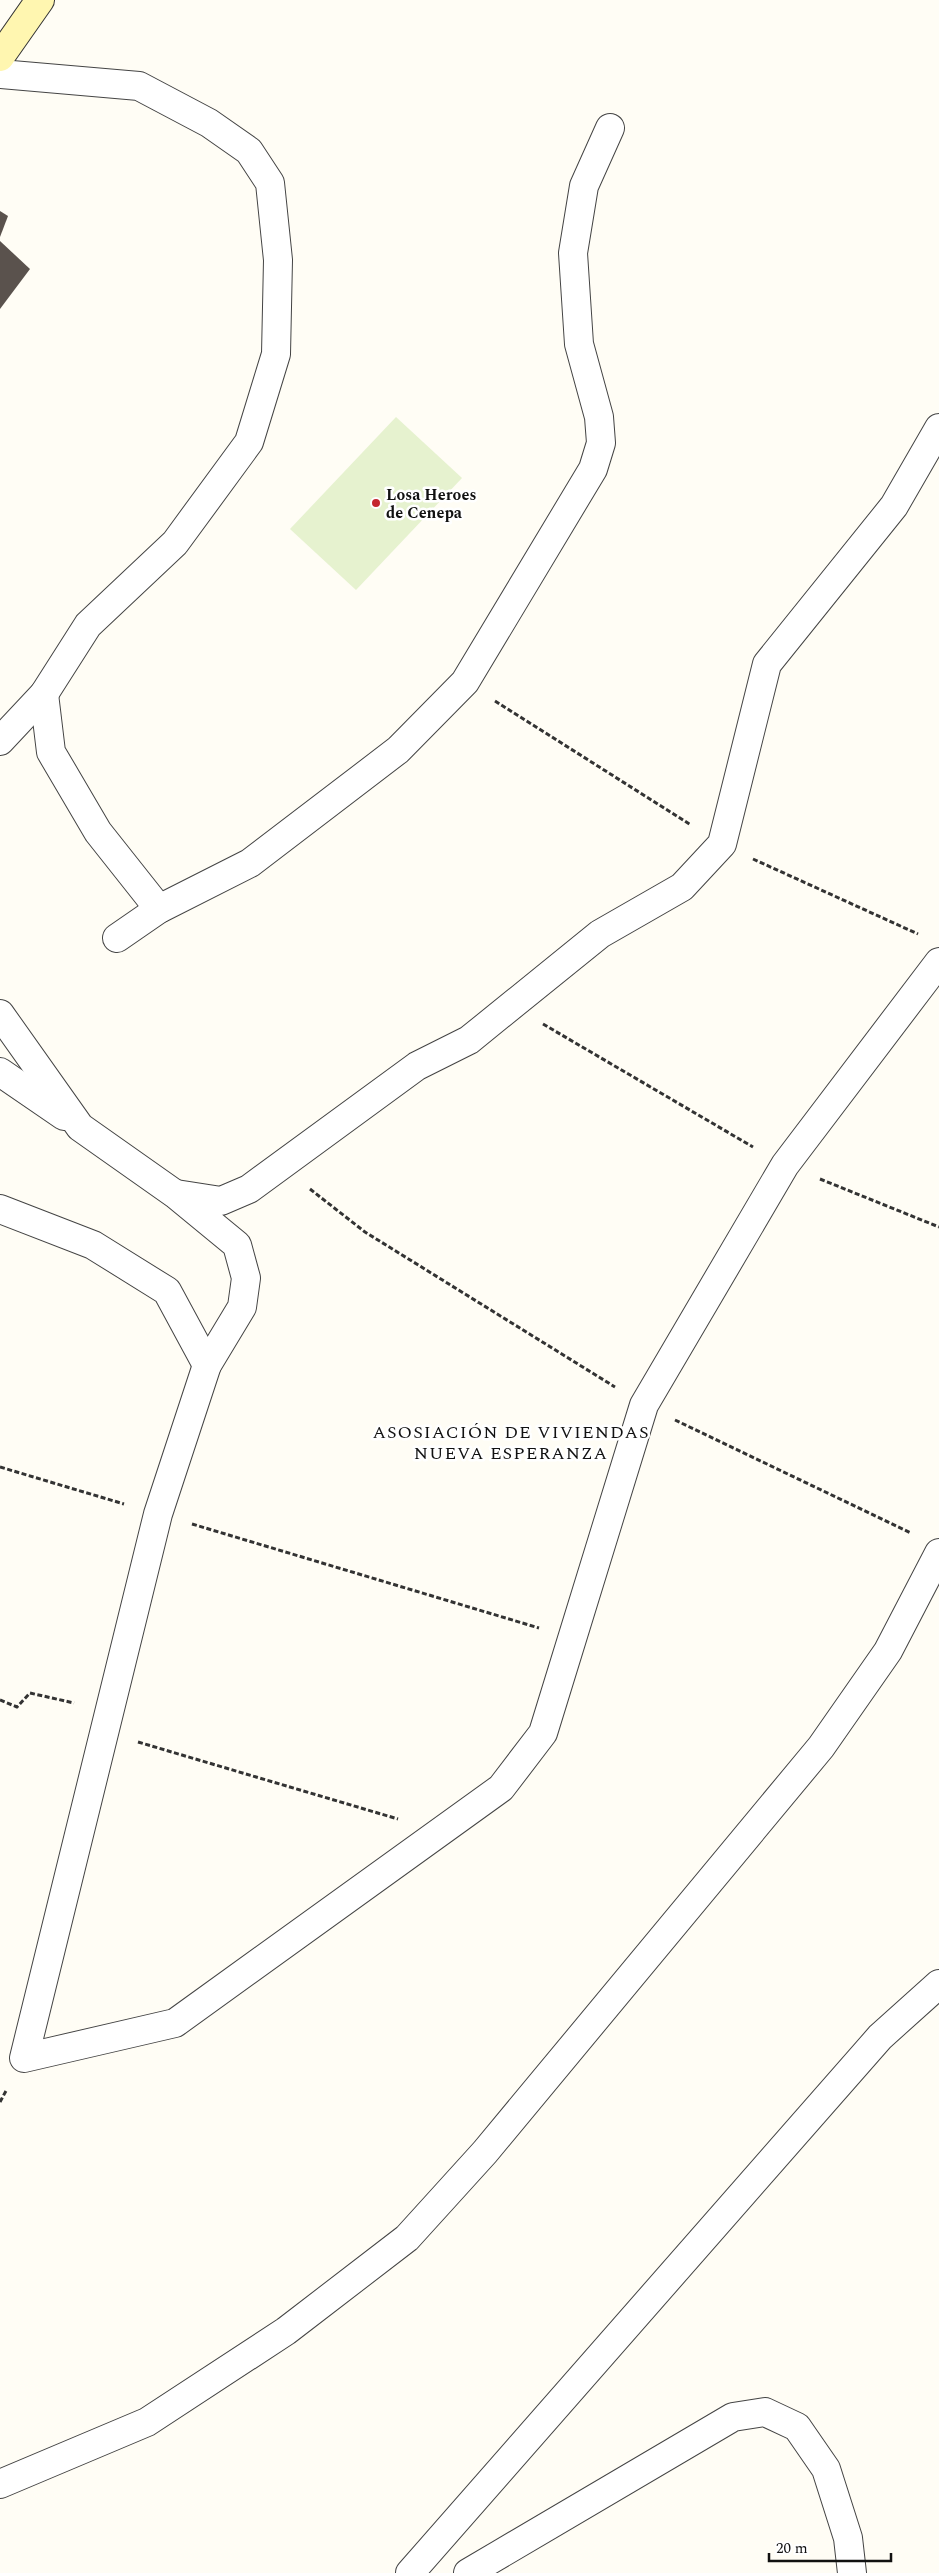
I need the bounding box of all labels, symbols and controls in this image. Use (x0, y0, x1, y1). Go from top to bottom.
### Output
place label: Losa Heroes de Cenepa (386, 483, 476, 525)
marker: Losa Heroes de Cenepa (370, 497, 382, 509)
district label: ASOSIACIÓN DE VIVIENDAS NUEVA ESPERANZA (373, 1419, 649, 1467)
scale bar (769, 2530, 892, 2562)
text: 20 m (776, 2537, 808, 2560)

